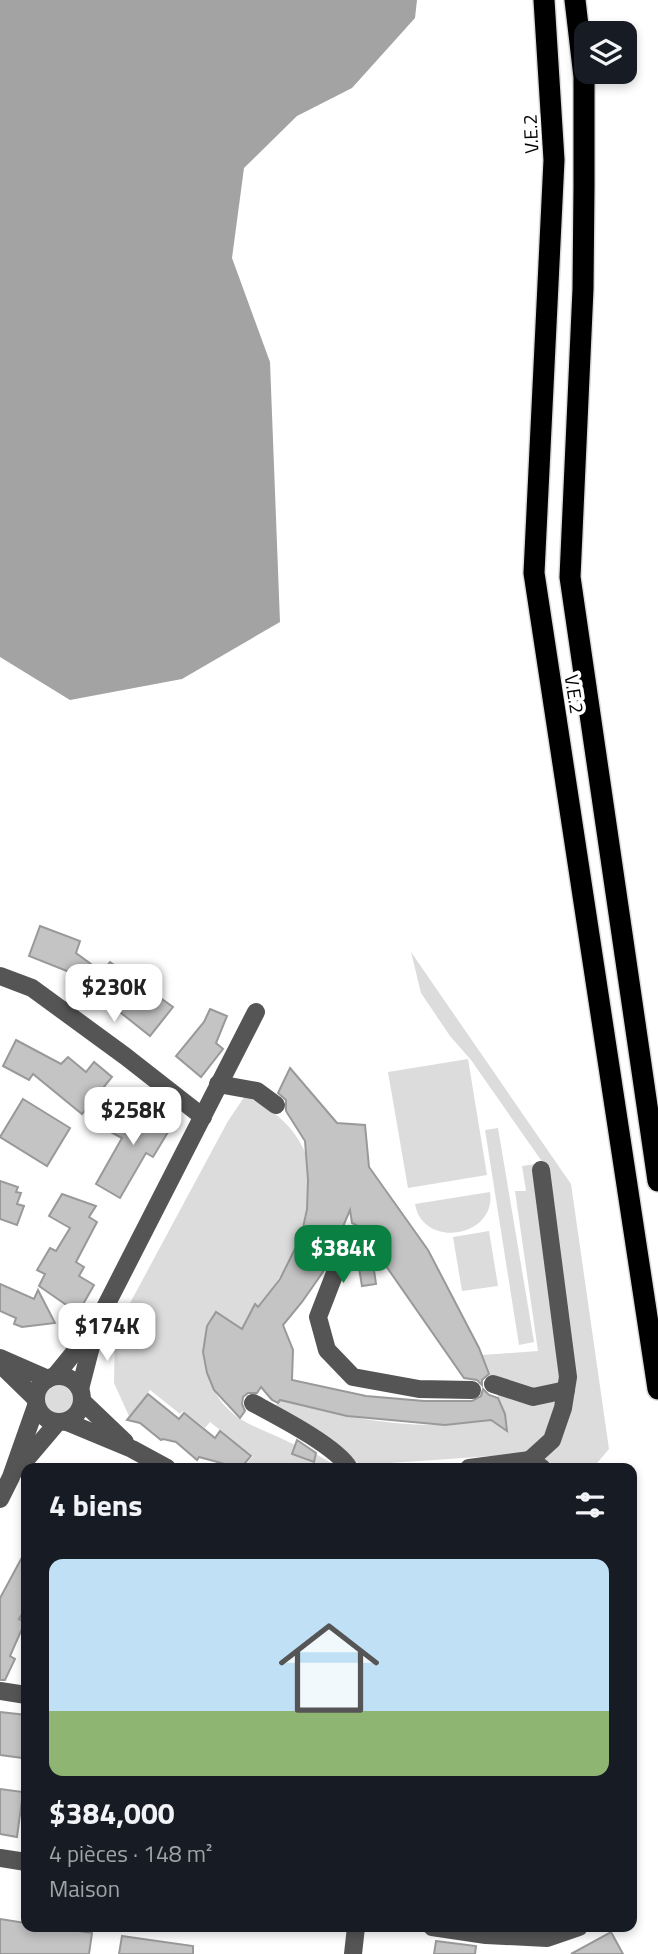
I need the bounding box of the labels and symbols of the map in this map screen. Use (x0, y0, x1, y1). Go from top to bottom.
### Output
street label: V.E.2 (514, 114, 546, 154)
street label: V.E.2 (558, 672, 592, 716)
pin: $230K (65, 964, 163, 1024)
pin: $258K (84, 1088, 182, 1147)
pin: $384K (294, 1226, 392, 1285)
pin: $174K (58, 1304, 156, 1363)

